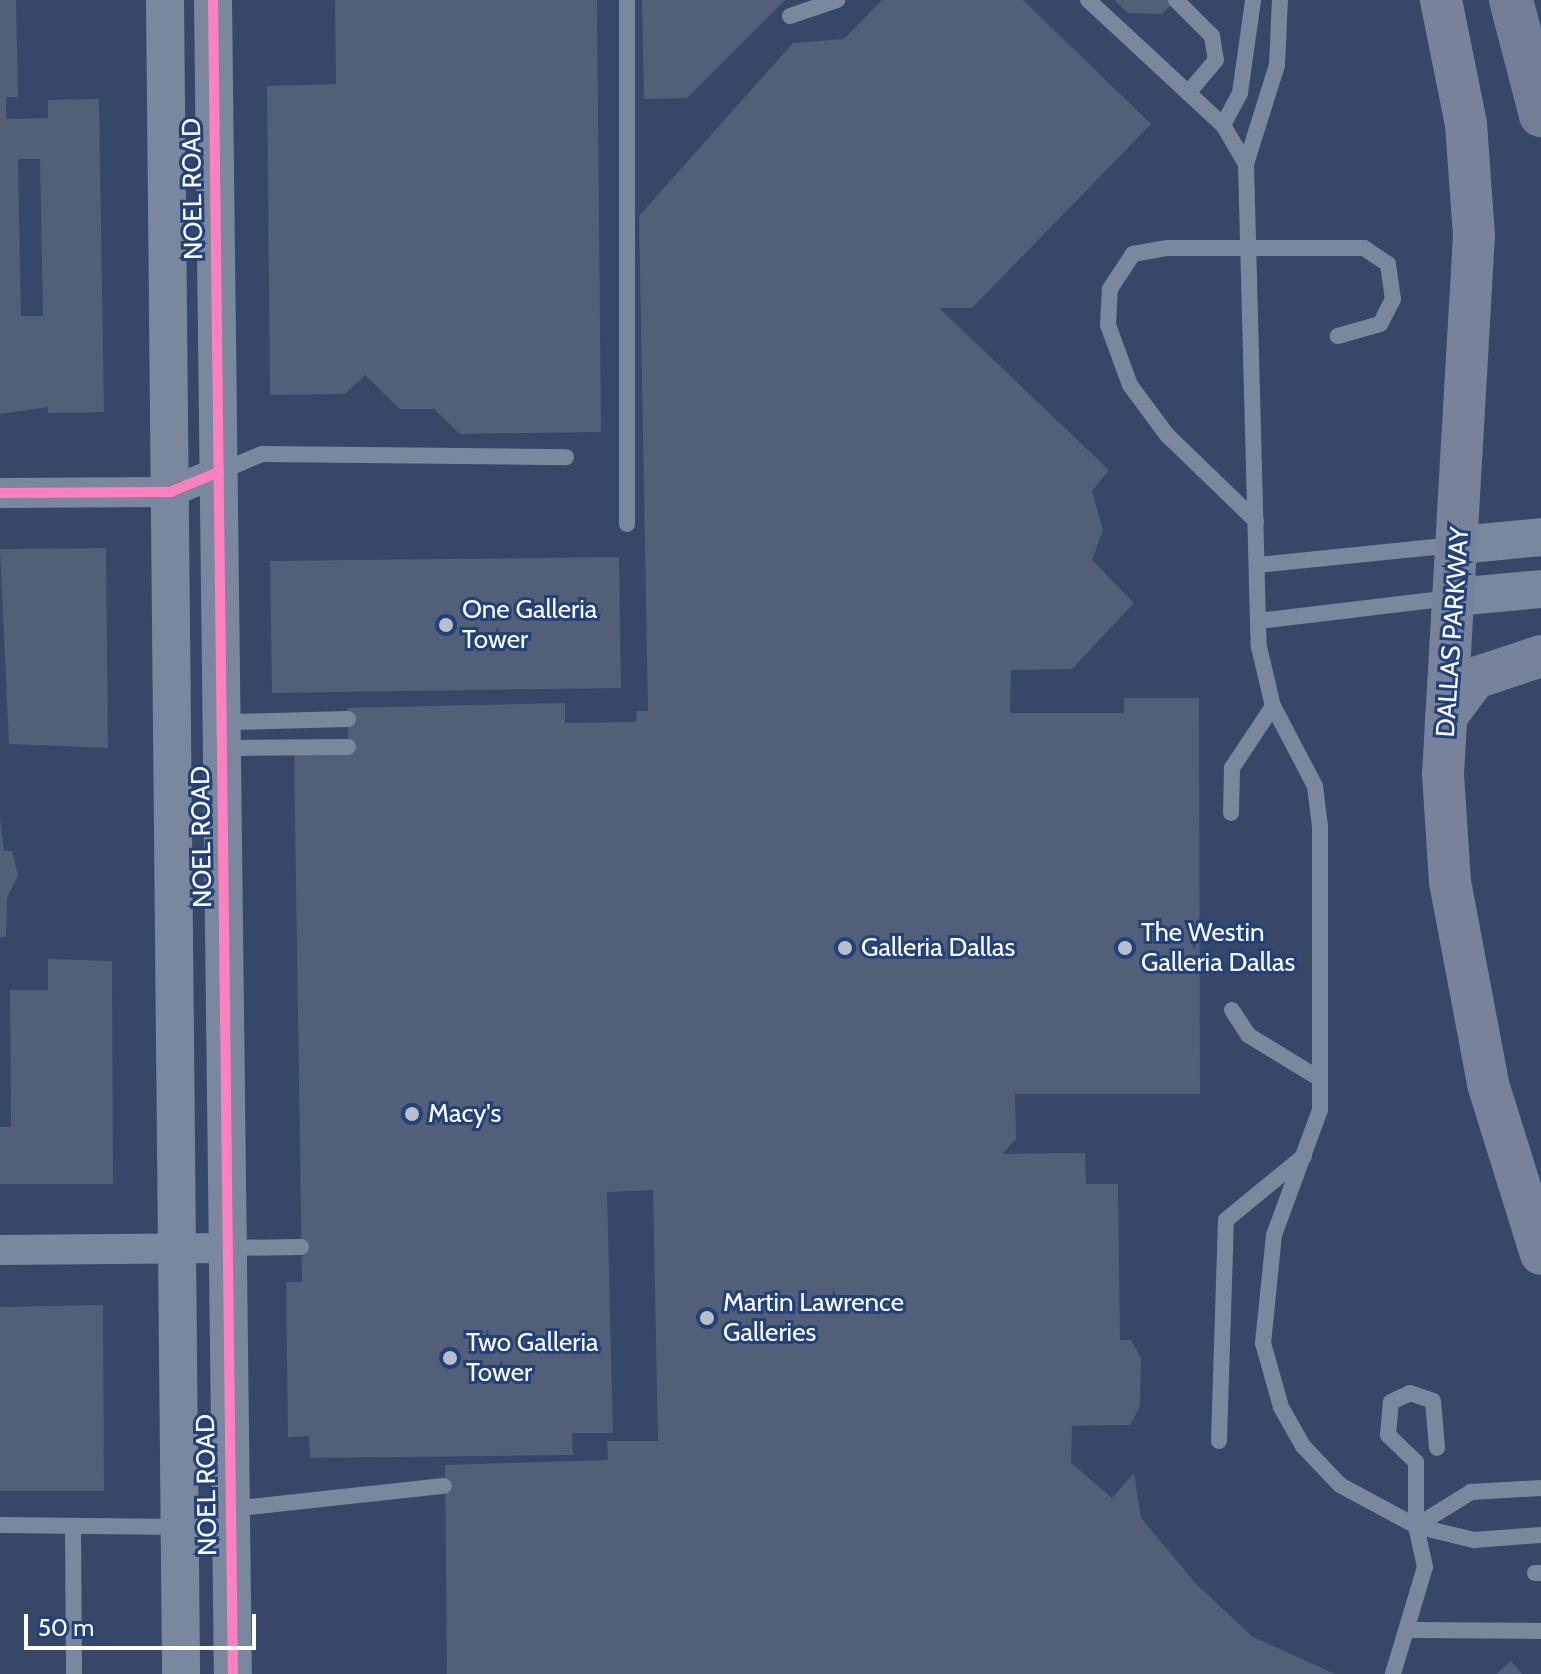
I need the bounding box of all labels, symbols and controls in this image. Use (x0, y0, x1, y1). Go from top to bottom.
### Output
street label: NOEL ROAD (176, 118, 210, 260)
street label: DALLAS PARKWAY (1430, 526, 1476, 738)
place label: One Galleria Tower (462, 594, 597, 656)
marker: One Galleria Tower (437, 616, 455, 634)
street label: NOEL ROAD (185, 766, 219, 908)
place label: The Westin Galleria Dallas (1141, 917, 1295, 978)
place label: Galleria Dallas (861, 932, 1015, 964)
marker: Galleria Dallas (836, 939, 854, 957)
marker: The Westin Galleria Dallas (1116, 939, 1134, 957)
place label: Macy's (428, 1098, 501, 1130)
marker: Macy's (403, 1105, 421, 1123)
place label: Martin Lawrence Galleries (723, 1287, 904, 1348)
marker: Martin Lawrence Galleries (698, 1309, 716, 1327)
place label: Two Galleria Tower (466, 1327, 598, 1388)
marker: Two Galleria Tower (441, 1349, 459, 1367)
street label: NOEL ROAD (190, 1414, 224, 1556)
scale bar (28, 1598, 260, 1648)
text: 50 m (38, 1613, 94, 1642)

